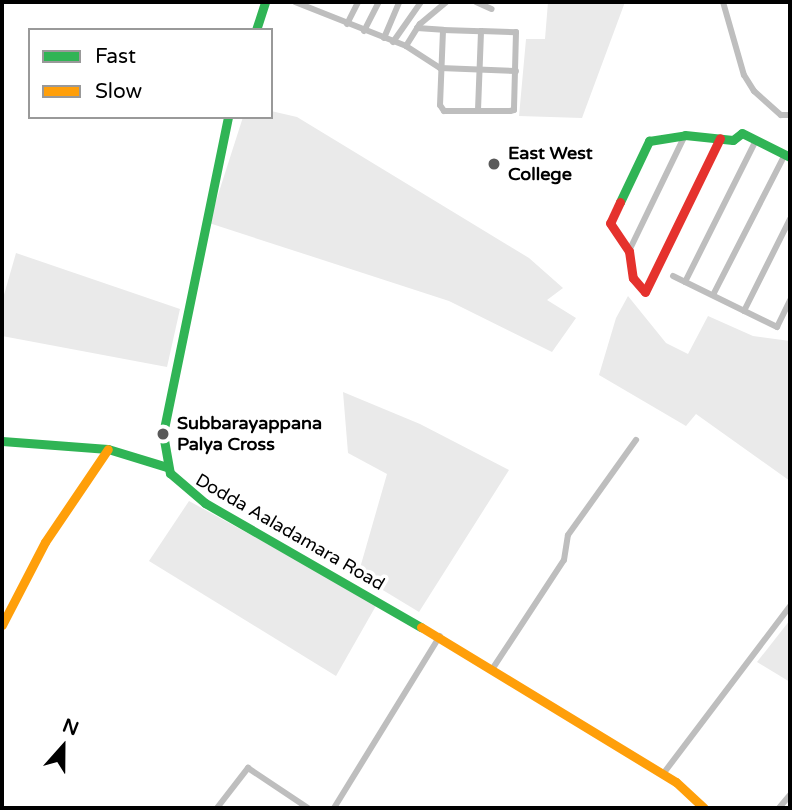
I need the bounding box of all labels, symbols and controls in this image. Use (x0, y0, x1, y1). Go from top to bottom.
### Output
legend (28, 28, 273, 119)
text: Fast (95, 44, 136, 69)
text: Slow (95, 79, 142, 104)
place label: East West College (508, 143, 593, 186)
marker: East West College (486, 156, 502, 172)
place label: Subbarayappana Palya Cross (177, 413, 322, 456)
marker: Subbarayappana Palya Cross (155, 426, 171, 442)
street label: Dodda Aaladamara Road (192, 469, 388, 595)
north arrow (28, 712, 98, 782)
text: N (59, 714, 82, 740)

